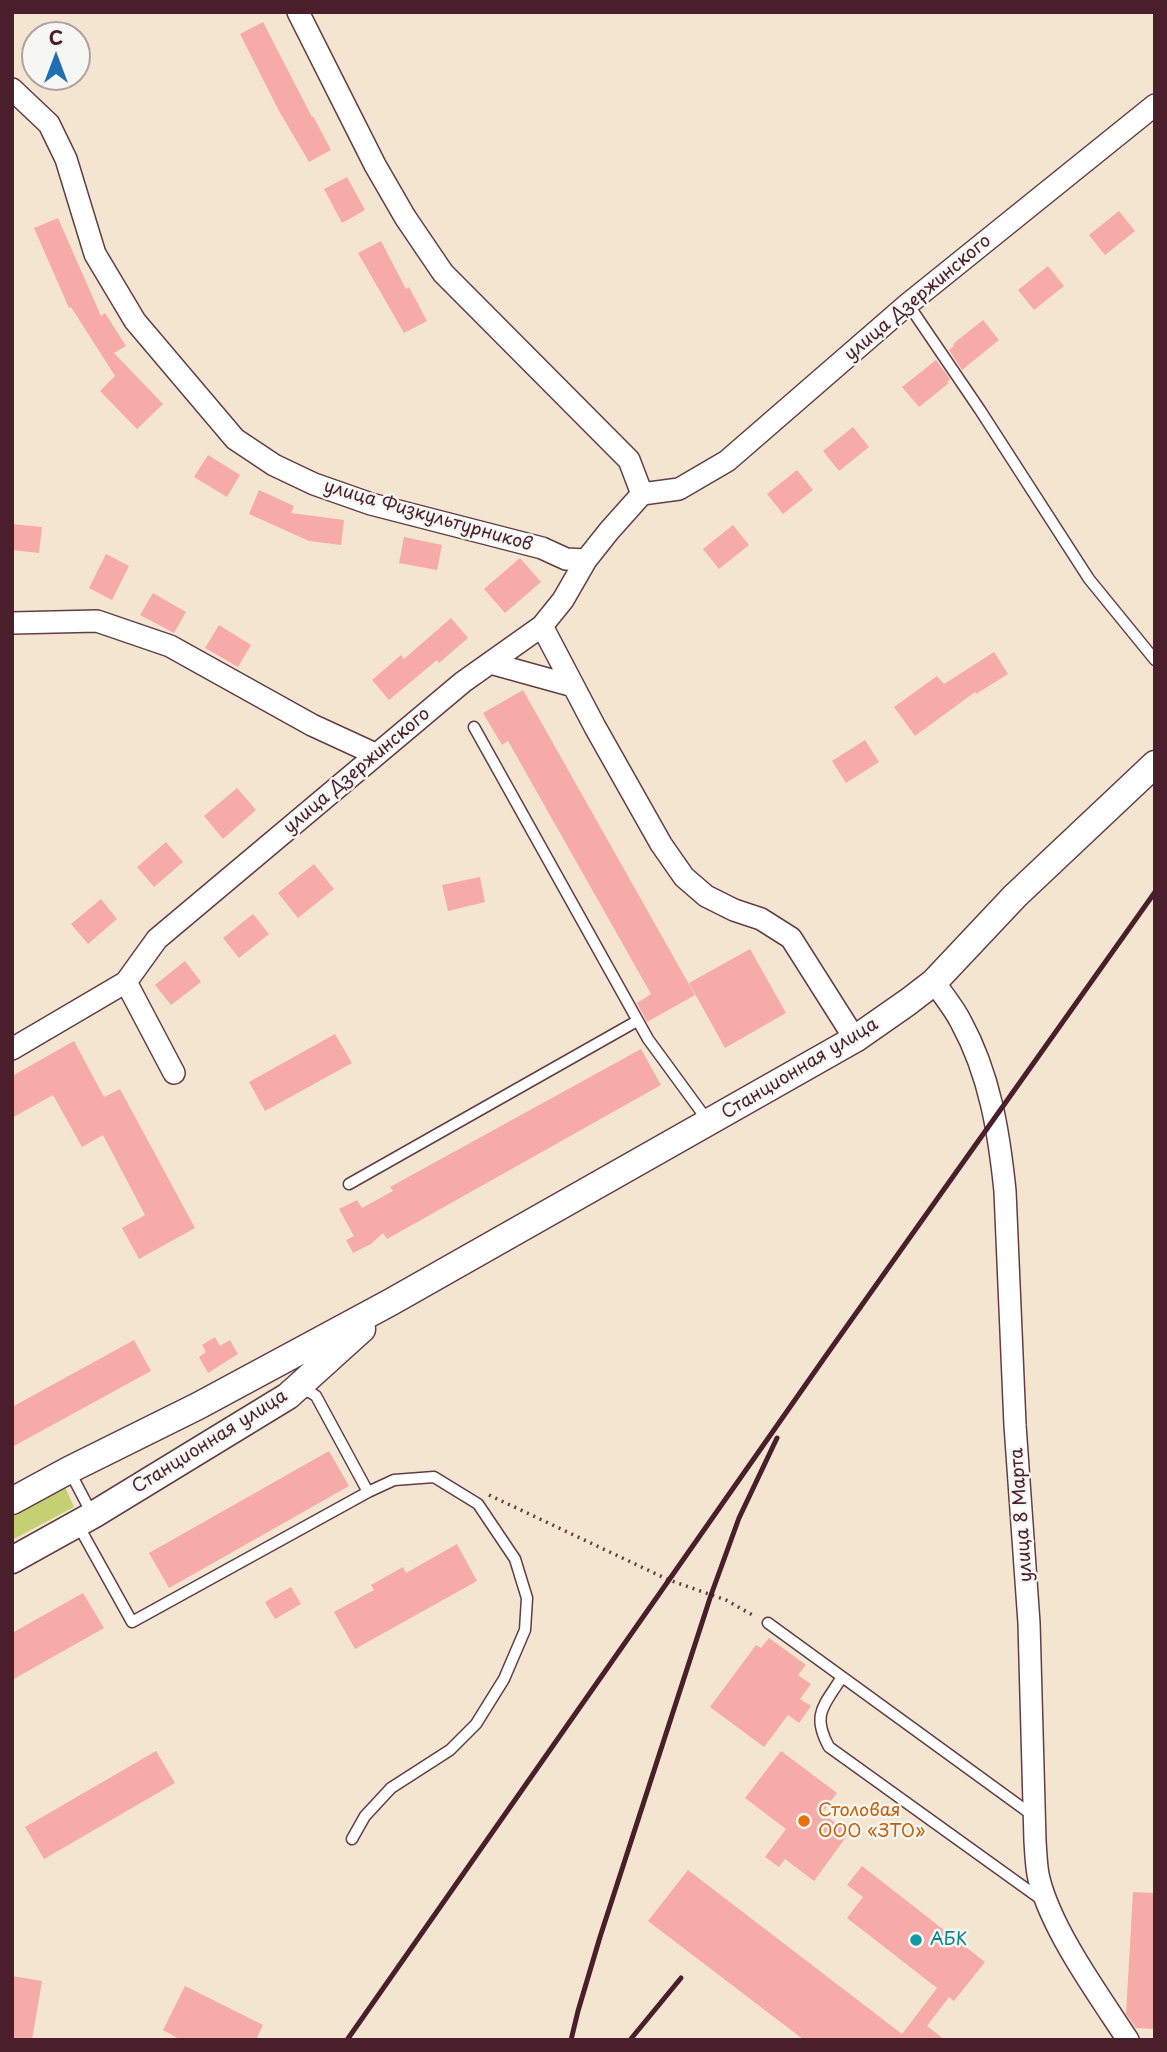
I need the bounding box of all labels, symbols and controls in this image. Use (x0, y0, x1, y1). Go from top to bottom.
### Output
north arrow (21, 21, 91, 91)
text: С (49, 23, 63, 51)
street label: улица Дзержинского (840, 230, 996, 366)
street label: улица Физкультурников (321, 476, 535, 556)
street label: улица Дзержинского (279, 703, 435, 839)
street label: Станционная улица (718, 1014, 882, 1124)
street label: Станционная улица (129, 1386, 291, 1498)
street label: улица 8 Марта (1007, 1447, 1037, 1583)
place label: Столовая ООО «ЗТО» (818, 1800, 925, 1842)
marker: Столовая ООО «ЗТО» (796, 1813, 812, 1829)
place label: АБК (930, 1929, 967, 1951)
marker: АБК (908, 1932, 924, 1948)

